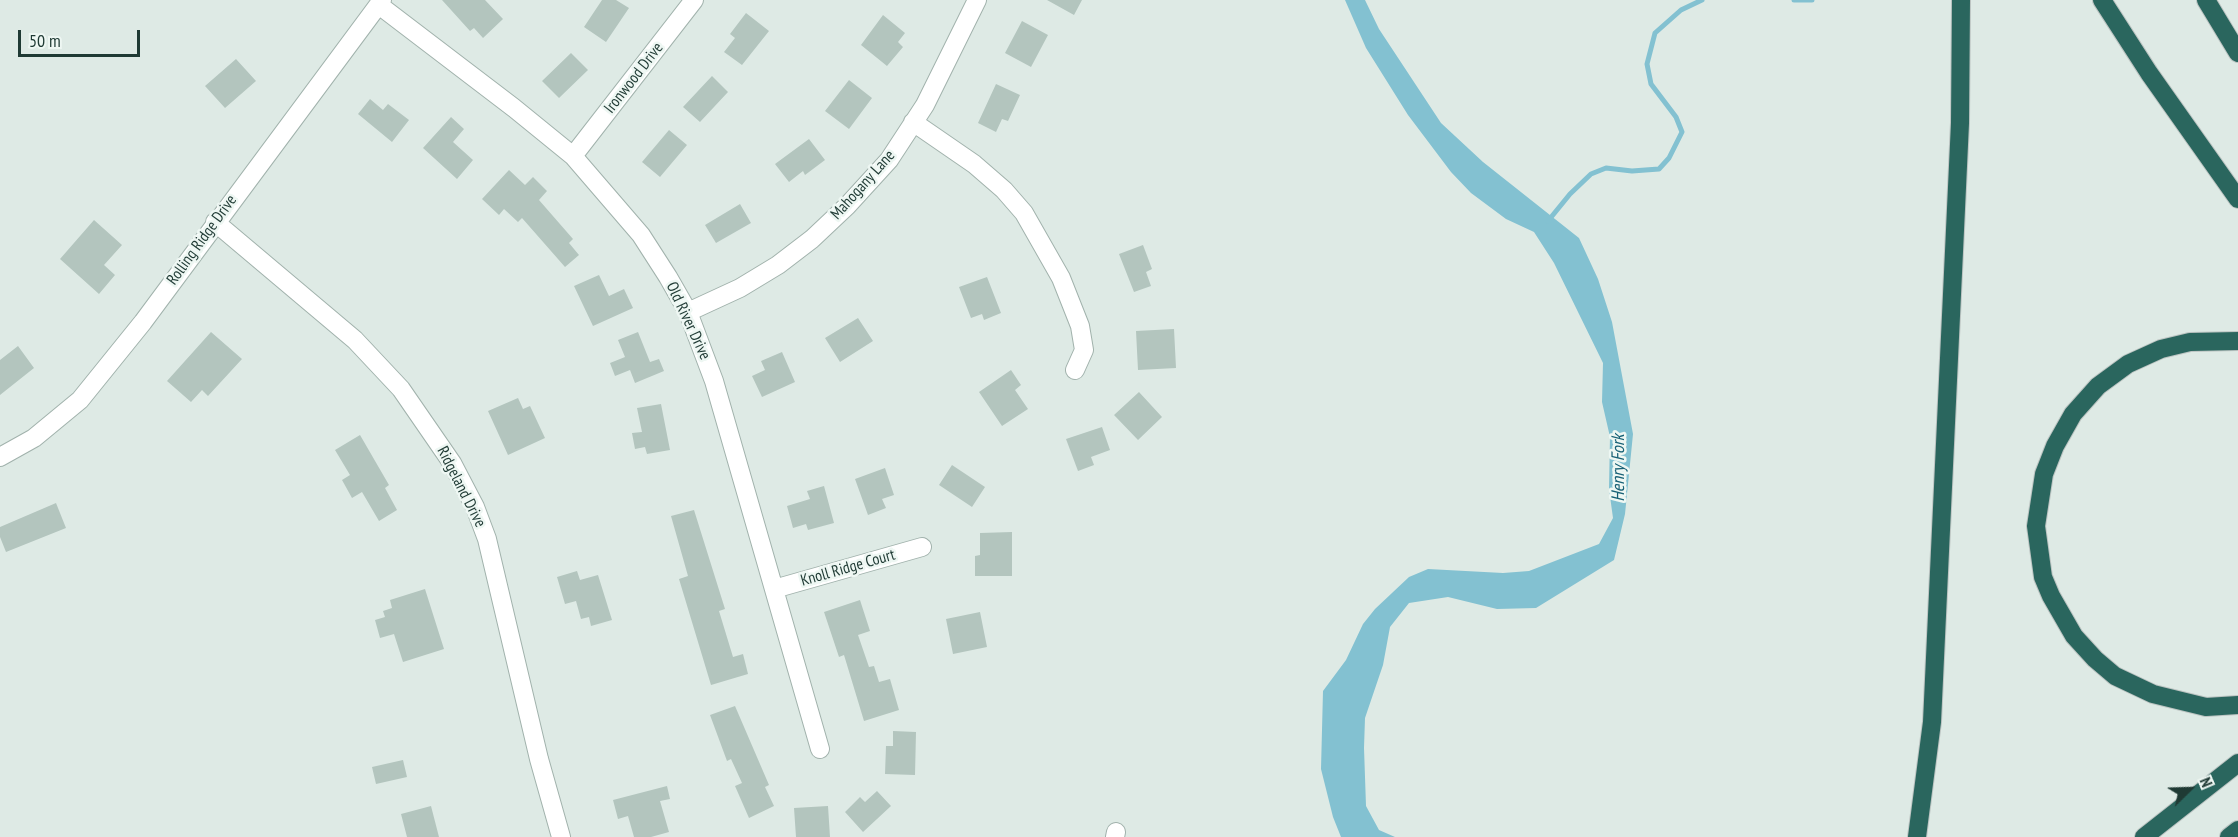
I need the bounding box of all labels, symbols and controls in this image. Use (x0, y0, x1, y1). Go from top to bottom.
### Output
scale bar (21, 18, 142, 56)
text: 50 m (29, 29, 61, 52)
street label: Ironwood Drive (600, 39, 668, 117)
street label: Mahogany Lane (827, 146, 899, 224)
street label: Rolling Ridge Drive (163, 191, 241, 289)
street label: Old River Drive (662, 279, 714, 363)
water label: Henry Fork (1608, 434, 1630, 502)
street label: Ridgeland Drive (432, 443, 490, 531)
street label: Knoll Ridge Court (799, 545, 897, 591)
north arrow (2160, 759, 2220, 819)
text: N (2196, 774, 2217, 790)

